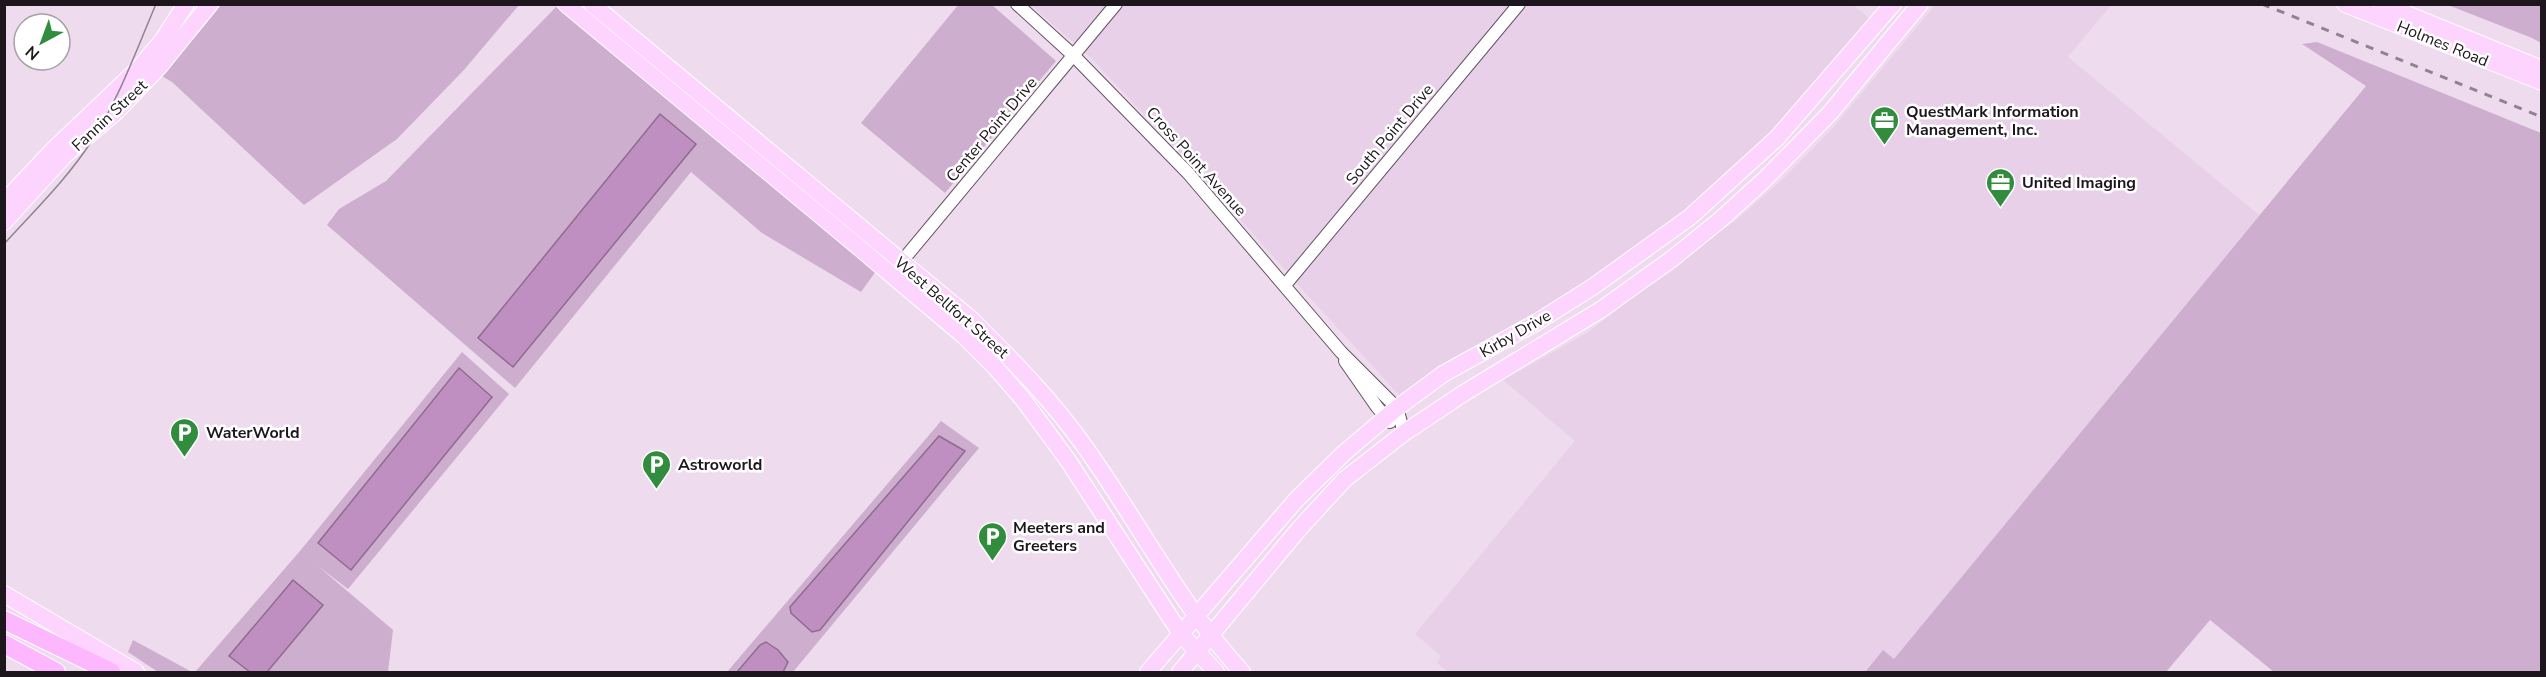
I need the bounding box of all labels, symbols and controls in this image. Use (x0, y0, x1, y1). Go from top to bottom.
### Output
north arrow (12, 12, 72, 72)
street label: Holmes Road (2394, 16, 2492, 72)
text: N (21, 40, 45, 65)
street label: Center Point Drive (941, 72, 1042, 187)
street label: Fannin Street (67, 75, 152, 156)
street label: South Point Drive (1341, 79, 1439, 190)
place label: QuestMark Information Management, Inc. (1906, 101, 2079, 141)
street label: Cross Point Avenue (1141, 102, 1251, 221)
office icon: QuestMark Information Management, Inc. (1869, 104, 1901, 146)
office icon: United Imaging (1985, 166, 2017, 208)
place label: United Imaging (2022, 172, 2136, 194)
street label: West Bellfort Street (890, 252, 1013, 364)
street label: Kirby Drive (1476, 305, 1555, 363)
parking icon: WaterWorld (169, 416, 201, 458)
place label: WaterWorld (206, 422, 300, 444)
parking icon: Astroworld (641, 448, 673, 490)
place label: Astroworld (678, 454, 762, 476)
place label: Meeters and Greeters (1013, 517, 1105, 557)
parking icon: Meeters and Greeters (976, 520, 1008, 562)

